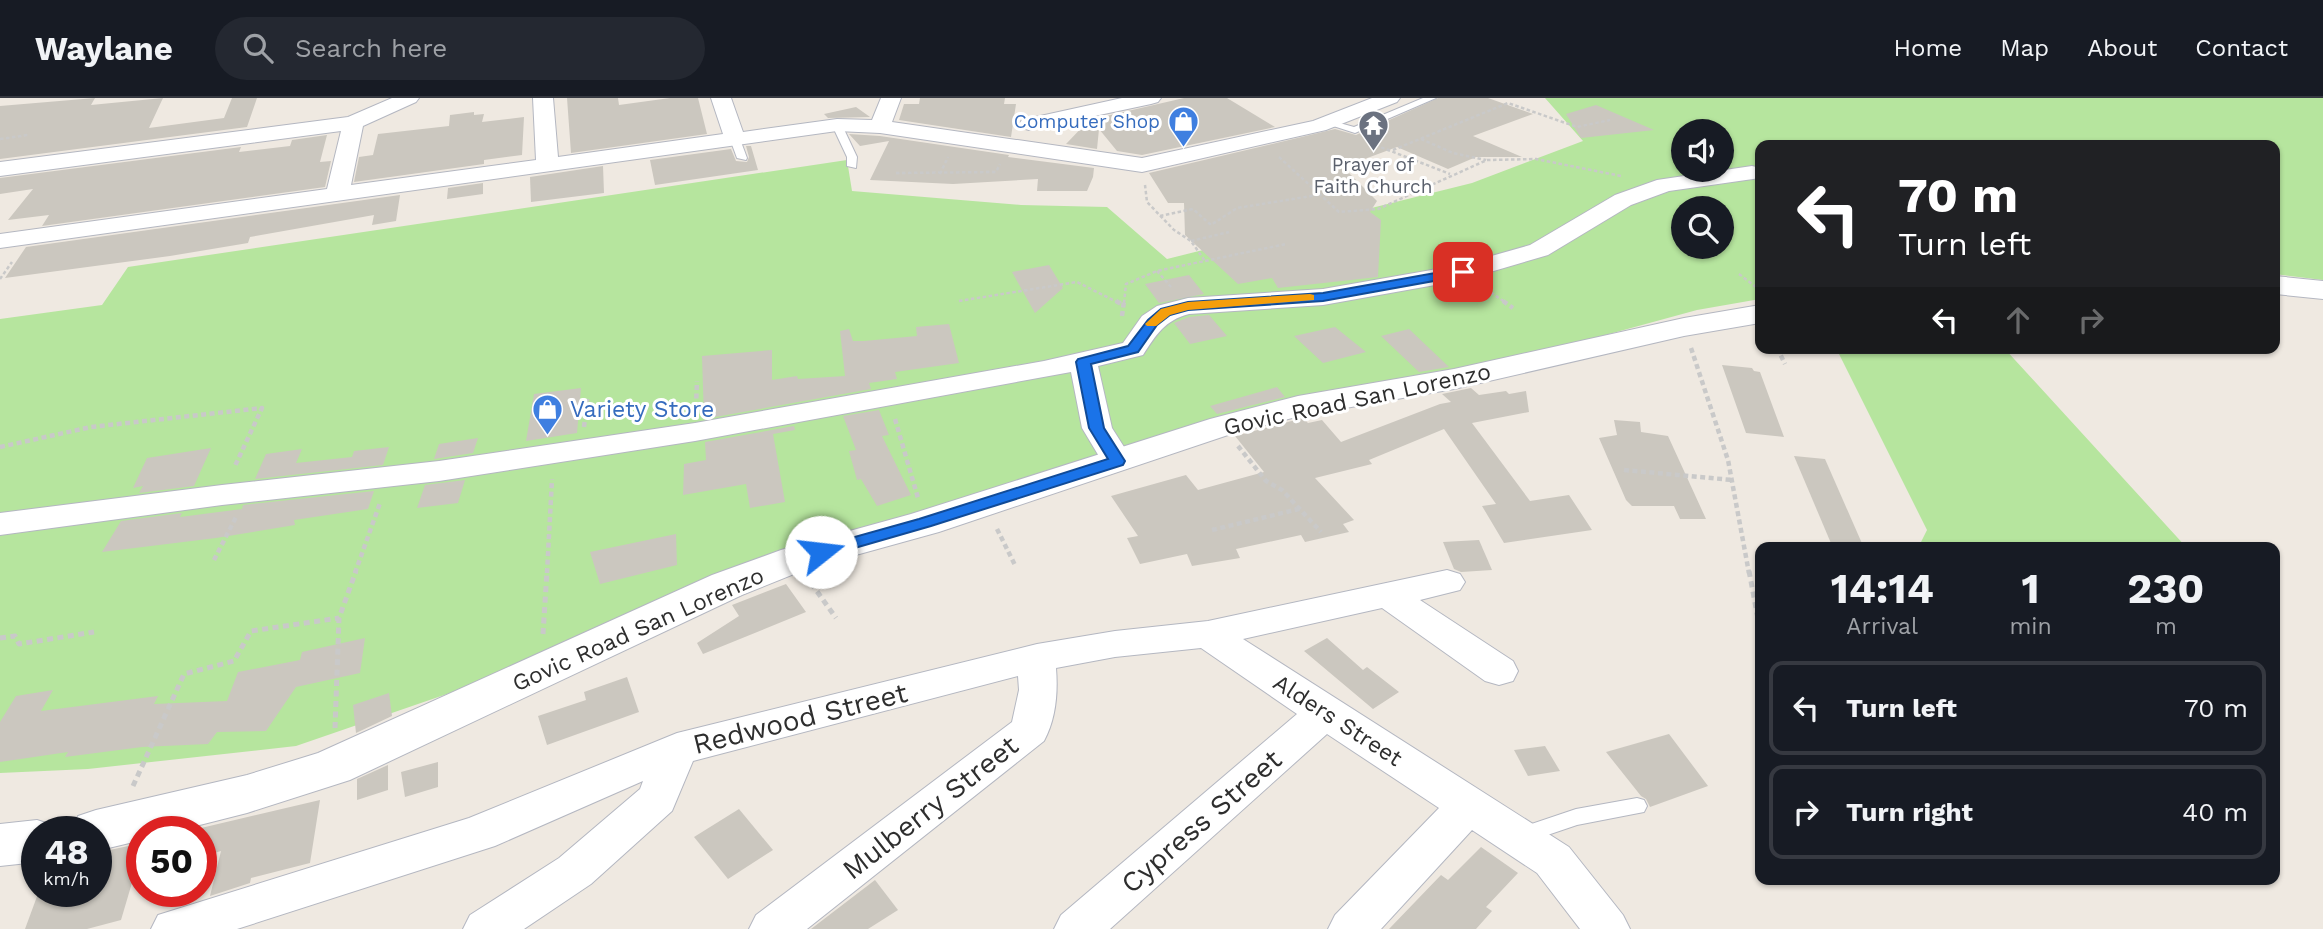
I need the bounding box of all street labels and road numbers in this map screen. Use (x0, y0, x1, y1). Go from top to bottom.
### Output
street label: Govic Road San Lorenzo (1221, 358, 1493, 441)
street label: Govic Road San Lorenzo (508, 562, 768, 697)
street label: Alders Street (1268, 669, 1407, 772)
street label: Redwood Street (689, 676, 911, 761)
street label: Mulberry Street (836, 728, 1025, 886)
street label: Cypress Street (1114, 743, 1288, 900)

